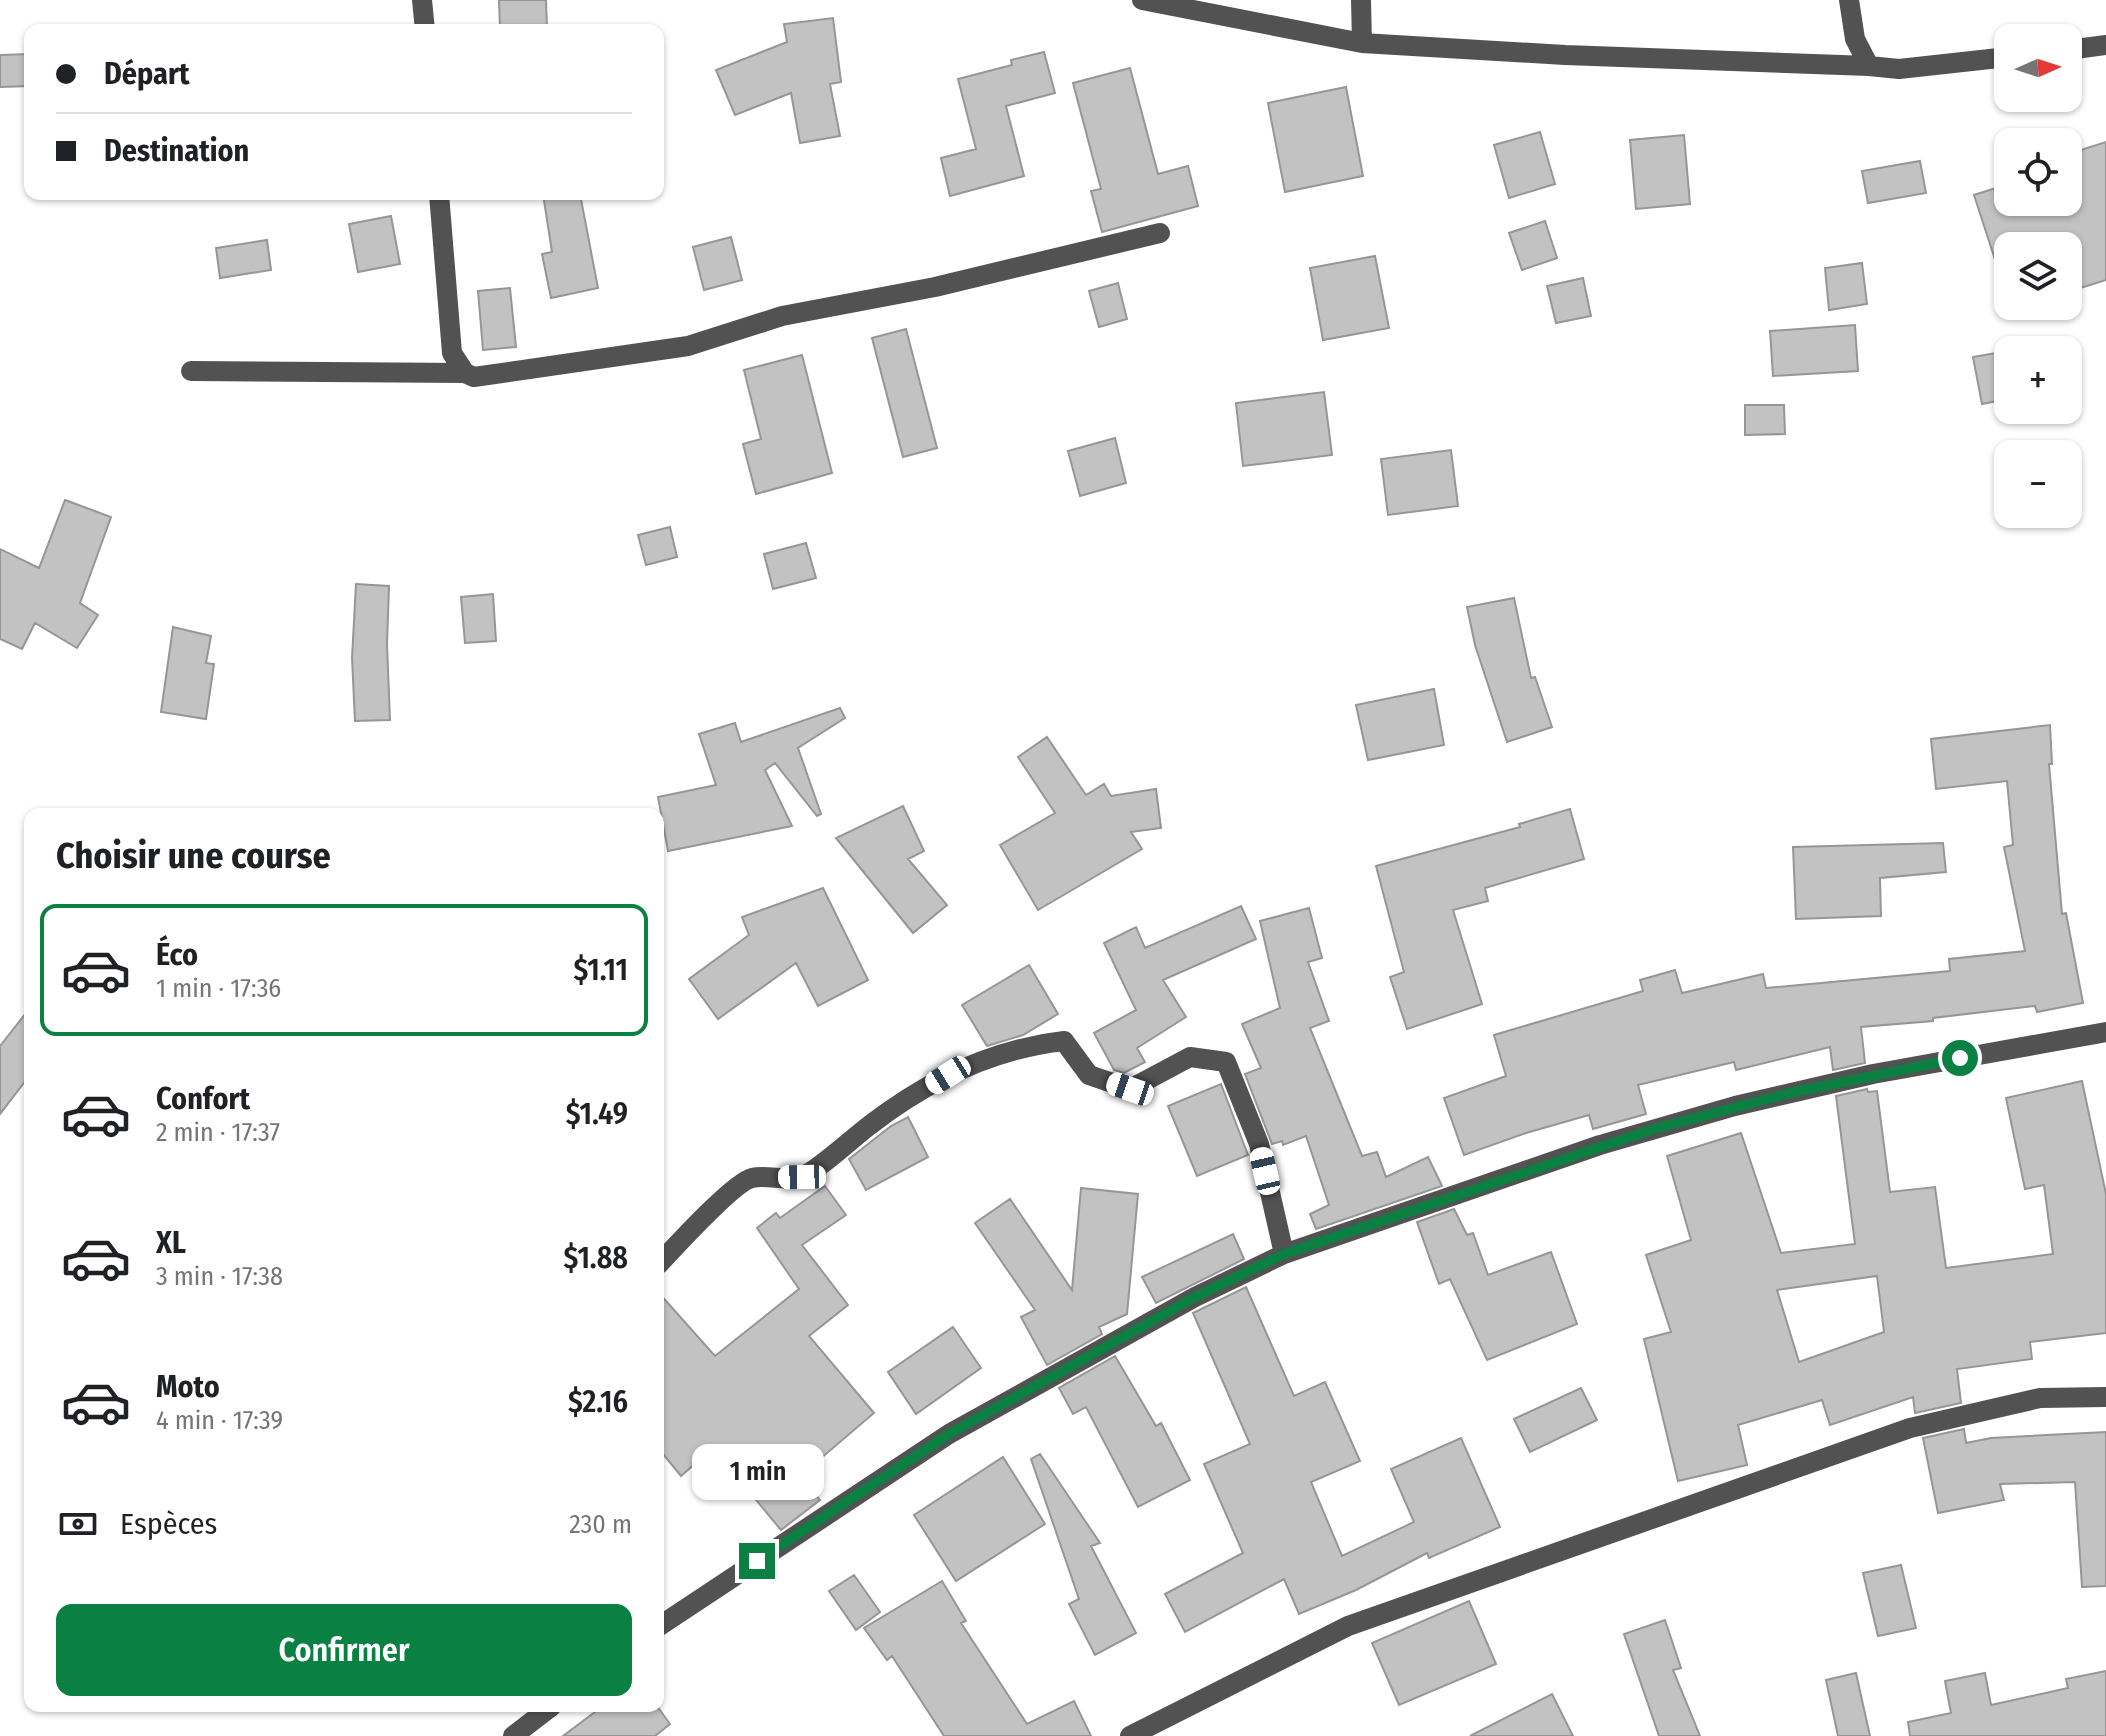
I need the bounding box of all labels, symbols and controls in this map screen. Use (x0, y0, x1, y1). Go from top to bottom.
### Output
north arrow (1994, 24, 2082, 112)
map controls (1994, 24, 2082, 528)
text: Départ (104, 56, 190, 92)
button: locate (1994, 128, 2082, 216)
text: Destination (104, 133, 249, 169)
button: layers (1994, 232, 2082, 320)
button: + (1994, 336, 2082, 424)
button: − (1994, 440, 2082, 528)
text: Choisir une course (56, 834, 331, 878)
icon: car (60, 934, 132, 1006)
text: Éco (156, 937, 198, 973)
text: $1.11 (573, 952, 628, 988)
text: 1 min · 17:36 (156, 973, 281, 1004)
route start (1942, 1040, 1978, 1076)
car (921, 1052, 975, 1098)
car (1103, 1070, 1157, 1108)
icon: car (60, 1078, 132, 1150)
text: Confort (156, 1081, 250, 1117)
text: $1.49 (566, 1096, 628, 1132)
text: 2 min · 17:37 (156, 1117, 280, 1148)
car (1248, 1145, 1282, 1197)
car (778, 1165, 826, 1189)
icon: car (60, 1222, 132, 1294)
text: XL (156, 1225, 186, 1261)
text: $1.88 (564, 1240, 628, 1276)
text: 3 min · 17:38 (156, 1261, 283, 1292)
icon: car (60, 1366, 132, 1438)
text: Moto (156, 1369, 220, 1405)
text: $2.16 (568, 1384, 628, 1420)
text: 4 min · 17:39 (156, 1405, 283, 1436)
callout: 1 min (691, 1445, 823, 1501)
text: 1 min (730, 1456, 786, 1487)
icon: cash (56, 1502, 100, 1546)
text: Espèces (120, 1506, 217, 1542)
text: 230 m (569, 1509, 632, 1540)
route end (739, 1543, 775, 1579)
button: Confirmer (56, 1604, 632, 1696)

